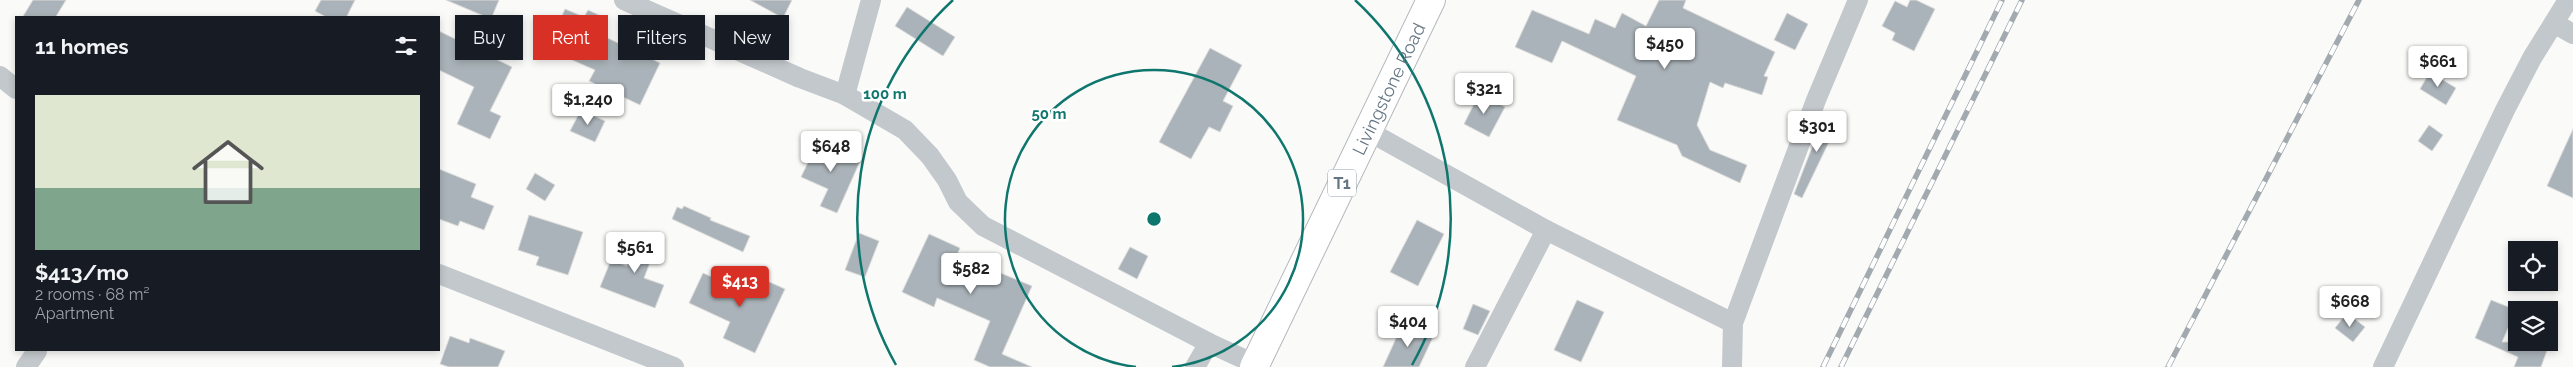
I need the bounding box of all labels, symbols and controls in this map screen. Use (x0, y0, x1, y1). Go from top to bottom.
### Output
chip: Buy (455, 15, 523, 60)
chip: Rent (533, 15, 608, 60)
chip: Filters (618, 15, 705, 60)
chip: New (715, 15, 789, 60)
street label: Livingstone Road (1348, 19, 1429, 158)
pin: $450 (1635, 28, 1695, 70)
icon: filters (392, 32, 420, 60)
text: 11 homes (35, 34, 129, 59)
text: $450 (1646, 34, 1684, 53)
pin: $661 (2408, 46, 2468, 88)
text: $661 (2419, 52, 2457, 71)
pin: $321 (1454, 72, 1514, 115)
text: $321 (1466, 79, 1502, 98)
pin: $1,240 (547, 84, 629, 126)
text: 100 m (863, 85, 907, 103)
text: $1,240 (563, 90, 613, 109)
text: 50 m (1031, 105, 1067, 123)
pin: $301 (1787, 110, 1847, 153)
text: $301 (1799, 117, 1835, 136)
icon: home (183, 127, 273, 217)
pin: $648 (801, 130, 861, 173)
text: $648 (812, 137, 850, 156)
road number: T1 (1328, 170, 1356, 197)
centre of rings (1145, 210, 1163, 228)
pin: $561 (605, 232, 665, 274)
text: $561 (617, 238, 653, 257)
map controls (2508, 241, 2558, 351)
button: locate (2508, 241, 2558, 291)
pin: $582 (941, 252, 1001, 295)
text: $582 (952, 259, 990, 278)
text: $413/mo (35, 260, 129, 285)
pin: $413 (710, 266, 770, 308)
text: $413 (722, 272, 758, 291)
text: 2 rooms · 68 m² (35, 285, 150, 304)
pin: $668 (2320, 286, 2380, 328)
text: $668 (2330, 292, 2370, 311)
button: layers (2508, 301, 2558, 351)
text: Apartment (35, 304, 114, 323)
pin: $404 (1378, 306, 1438, 348)
text: $404 (1389, 312, 1427, 331)

